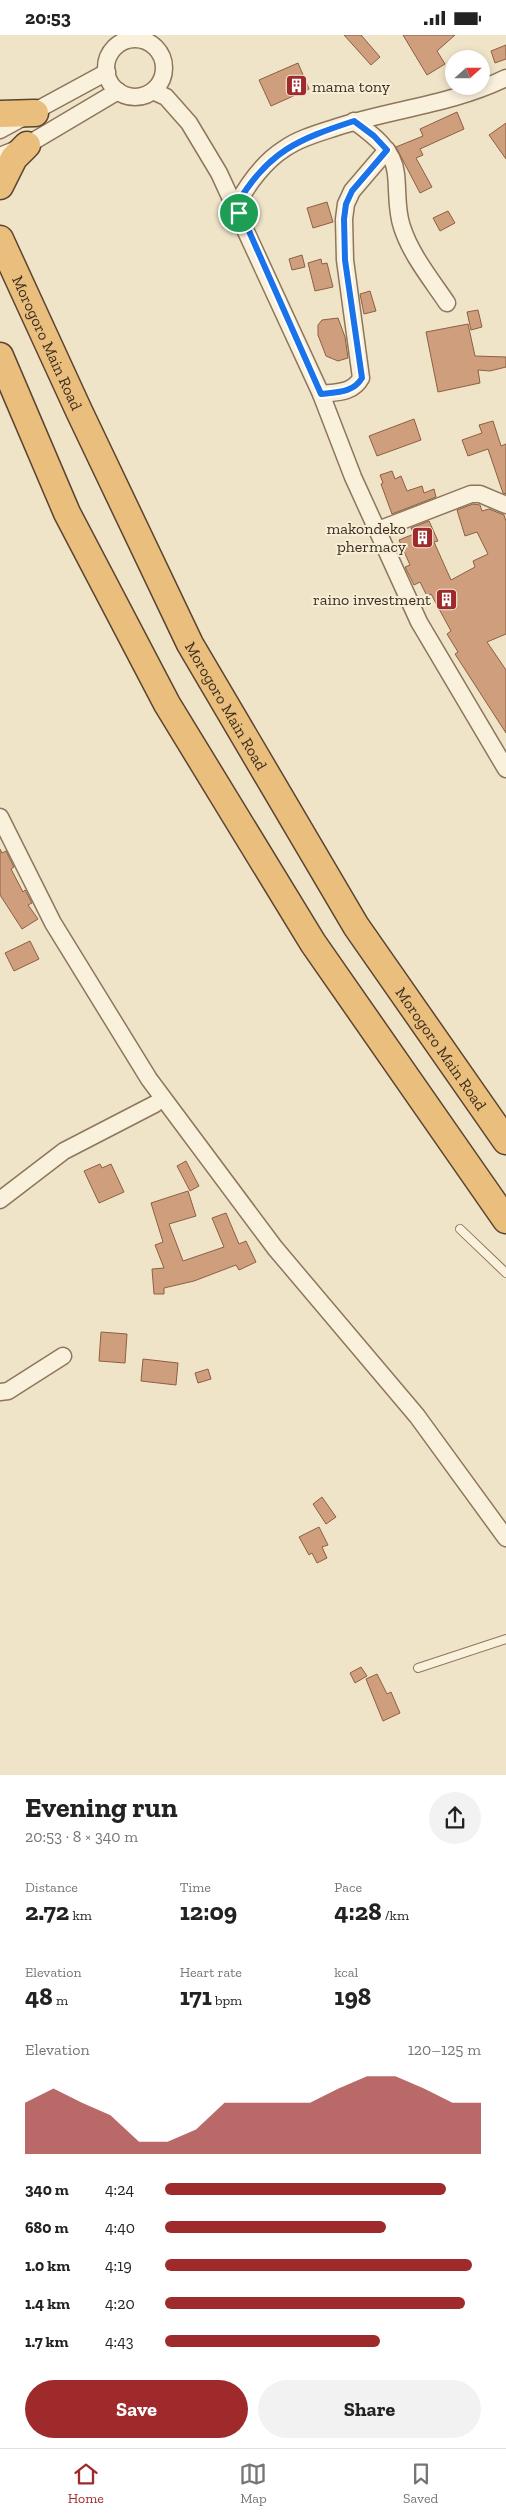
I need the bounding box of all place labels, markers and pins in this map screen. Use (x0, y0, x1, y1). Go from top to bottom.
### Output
building icon: mama tony (284, 74, 308, 98)
place label: mama tony (312, 77, 391, 96)
pin (218, 192, 260, 234)
place label: makondeko phermacy (326, 519, 407, 556)
building icon: makondeko phermacy (410, 525, 434, 549)
building icon: raino investment (435, 587, 459, 611)
place label: raino investment (313, 590, 431, 609)

